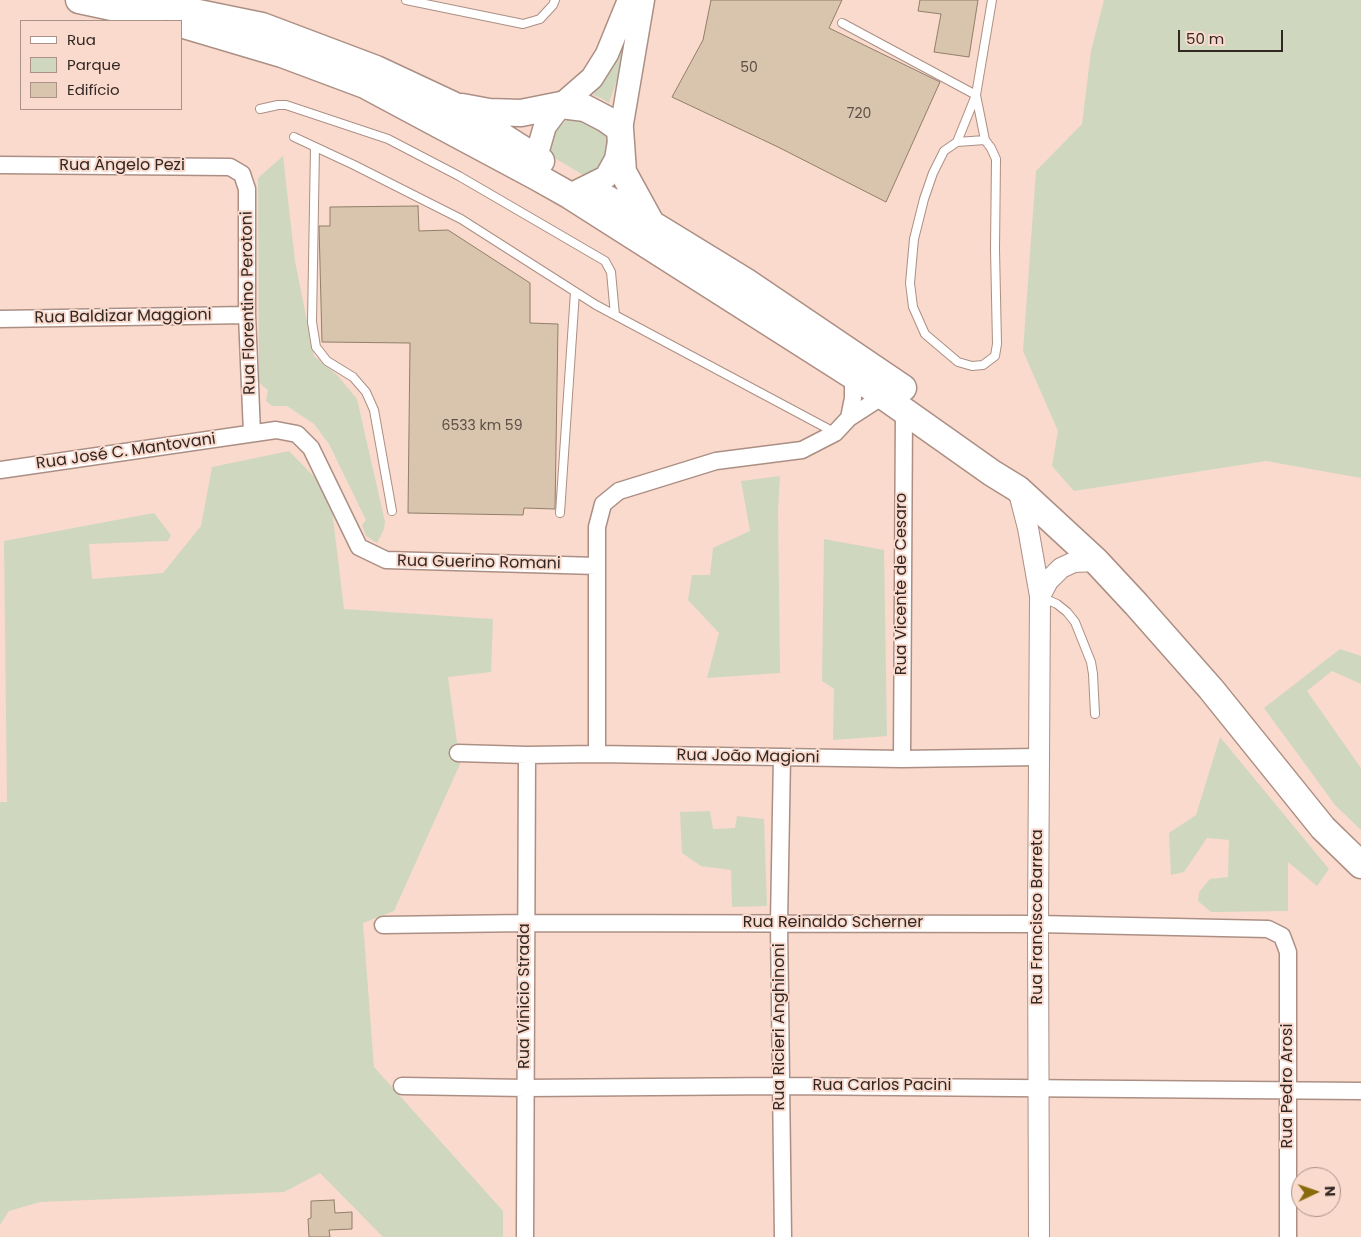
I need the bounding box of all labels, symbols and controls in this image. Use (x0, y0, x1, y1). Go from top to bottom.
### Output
legend (20, 20, 182, 110)
scale bar (1181, 20, 1286, 52)
text: 50 m (1186, 28, 1224, 49)
text: Rua (67, 29, 96, 50)
text: Parque (67, 54, 120, 75)
house number: 50 (740, 60, 758, 76)
text: Edifício (67, 79, 120, 100)
house number: 720 (847, 106, 871, 122)
street label: Rua Ângelo Pezi (59, 156, 185, 176)
street label: Rua Florentino Perotoni (238, 211, 260, 395)
street label: Rua Baldizar Maggioni (34, 306, 212, 328)
house number: 6533 km 59 (442, 418, 522, 434)
street label: Rua José C. Mantovani (35, 430, 217, 474)
street label: Rua Vicente de Cesaro (892, 493, 912, 675)
street label: Rua Guerino Romani (397, 552, 561, 574)
street label: Rua João Magioni (676, 746, 820, 768)
street label: Rua Francisco Barreta (1028, 829, 1048, 1005)
street label: Rua Reinaldo Scherner (743, 913, 923, 933)
street label: Rua Vinicio Strada (515, 923, 535, 1069)
street label: Rua Ricieri Anghinoni (770, 943, 790, 1111)
street label: Rua Pedro Arosi (1278, 1024, 1298, 1148)
street label: Rua Carlos Pacini (813, 1076, 951, 1096)
north arrow (1291, 1167, 1341, 1217)
text: N (1320, 1185, 1340, 1197)

